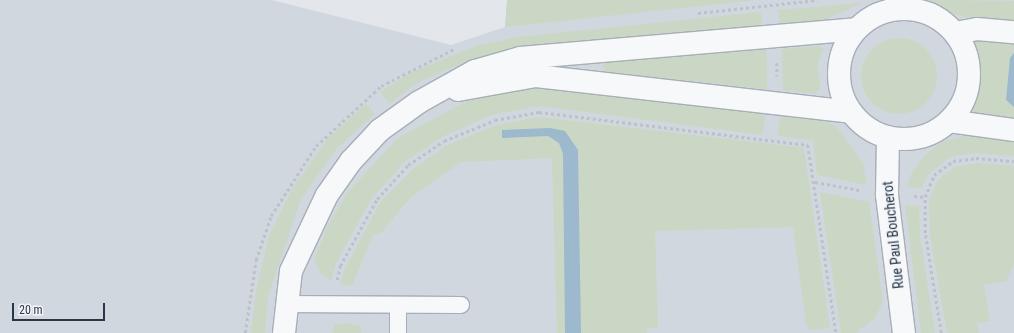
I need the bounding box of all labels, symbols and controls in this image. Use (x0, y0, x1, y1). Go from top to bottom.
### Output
street label: Rue Paul Boucherot (879, 180, 907, 290)
scale bar (14, 295, 107, 321)
text: 20 m (19, 303, 43, 317)

